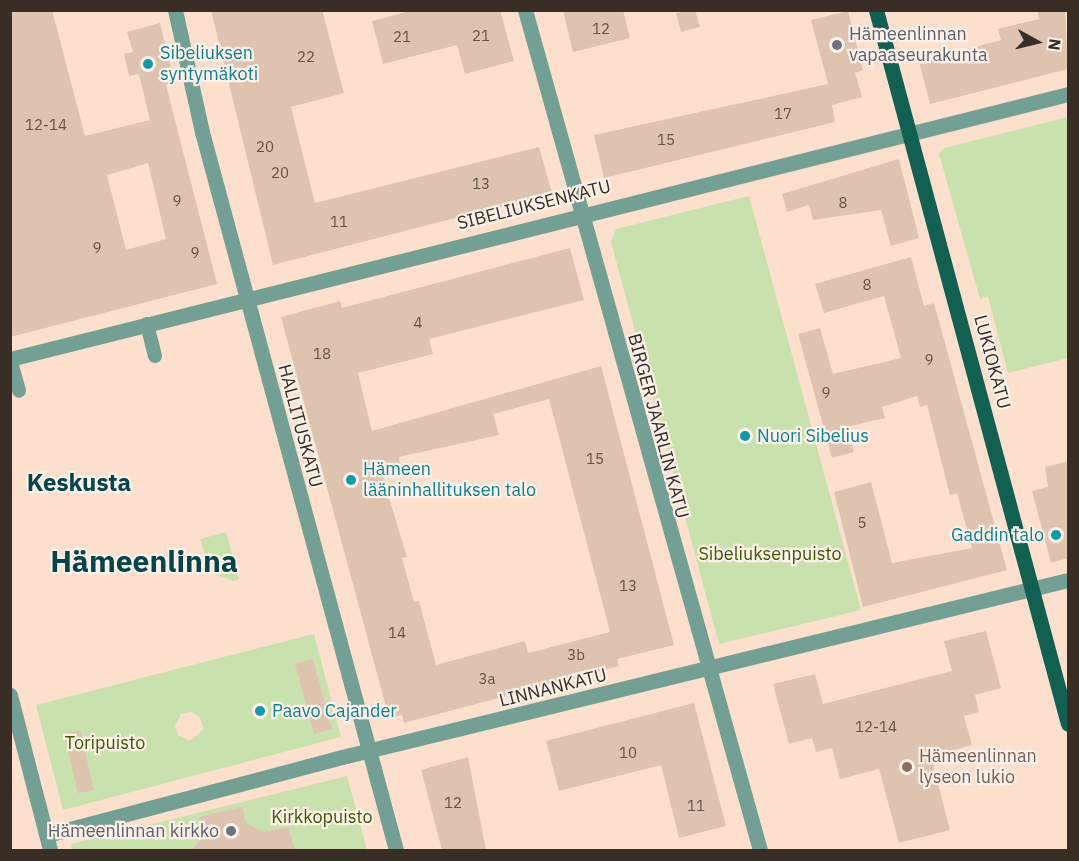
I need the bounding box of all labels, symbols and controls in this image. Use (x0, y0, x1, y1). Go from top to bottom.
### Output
north arrow (1007, 12, 1067, 72)
house number: 12 (592, 20, 610, 38)
place label: Hämeenlinnan vapaaseurakunta (849, 24, 988, 66)
house number: 21 (472, 27, 490, 45)
house number: 21 (393, 28, 411, 46)
text: N (1044, 37, 1066, 52)
marker: Hämeenlinnan vapaaseurakunta (830, 38, 844, 52)
place label: Sibeliuksen syntymäkoti (160, 43, 258, 86)
house number: 22 (297, 48, 315, 66)
marker: Sibeliuksen syntymäkoti (141, 57, 155, 71)
house number: 17 (774, 105, 792, 123)
house number: 12-14 (25, 116, 67, 134)
house number: 15 (657, 131, 675, 149)
house number: 20 (256, 138, 274, 156)
house number: 20 (271, 164, 289, 182)
street label: SIBELIUKSENKATU (455, 175, 613, 235)
house number: 13 (472, 175, 490, 193)
house number: 9 (173, 192, 181, 210)
house number: 8 (839, 194, 847, 212)
house number: 11 (330, 213, 348, 231)
house number: 9 (93, 239, 101, 257)
house number: 9 (191, 244, 199, 262)
house number: 8 (863, 276, 871, 294)
street label: LUKIOKATU (969, 313, 1015, 411)
house number: 4 (414, 314, 422, 332)
street label: BIRGER JAARLIN KATU (623, 331, 693, 521)
house number: 18 (313, 345, 331, 363)
house number: 9 (925, 351, 933, 369)
street label: HALLITUSKATU (273, 362, 327, 490)
house number: 9 (822, 384, 830, 402)
place label: Nuori Sibelius (757, 425, 869, 447)
marker: Nuori Sibelius (738, 429, 752, 443)
house number: 15 (586, 450, 604, 468)
place label: Hämeen lääninhallituksen talo (363, 459, 536, 502)
district label: Keskusta (27, 469, 131, 497)
marker: Hämeen lääninhallituksen talo (344, 473, 358, 487)
house number: 5 (858, 514, 866, 532)
place label: Gaddin talo (951, 524, 1044, 546)
marker: Gaddin talo (1049, 528, 1063, 542)
district label: Hämeenlinna (50, 543, 238, 579)
park label: Sibeliuksenpuisto (698, 543, 842, 565)
house number: 13 (619, 577, 637, 595)
house number: 14 (388, 624, 406, 642)
house number: 3b (567, 646, 585, 664)
street label: LINNANKATU (497, 664, 609, 712)
house number: 3a (478, 670, 496, 688)
place label: Paavo Cajander (272, 700, 397, 722)
marker: Paavo Cajander (253, 704, 267, 718)
house number: 12-14 (855, 718, 897, 736)
park label: Toripuisto (65, 732, 145, 754)
house number: 10 (619, 744, 637, 762)
place label: Hämeenlinnan lyseon lukio (919, 746, 1037, 789)
marker: Hämeenlinnan lyseon lukio (900, 760, 914, 774)
house number: 12 (444, 794, 462, 812)
house number: 11 (687, 797, 705, 815)
park label: Kirkkopuisto (271, 806, 373, 828)
place label: Hämeenlinnan kirkko (48, 820, 219, 842)
marker: Hämeenlinnan kirkko (224, 824, 238, 838)

